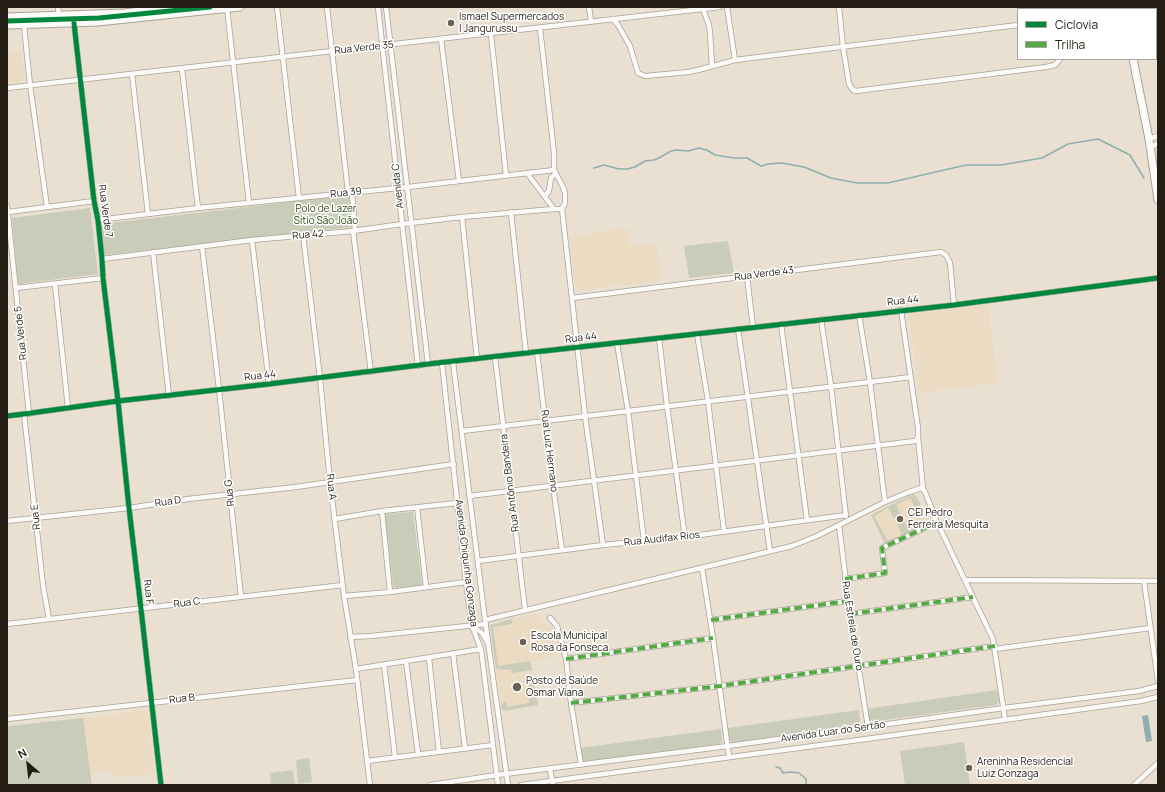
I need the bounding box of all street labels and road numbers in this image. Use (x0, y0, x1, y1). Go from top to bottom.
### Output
street label: Rua Verde 35 (334, 39, 394, 57)
street label: Avenida C (390, 163, 406, 209)
street label: Rua Verde 7 (95, 184, 115, 238)
street label: Rua 39 (330, 185, 362, 201)
street label: Rua 42 (292, 228, 324, 242)
street label: Rua Verde 43 (734, 264, 794, 284)
street label: Rua 44 (887, 293, 919, 309)
street label: Rua Verde 5 (12, 305, 30, 361)
street label: Rua 44 (565, 330, 597, 346)
street label: Rua 44 (244, 368, 276, 384)
street label: Rua Luiz Hermano (538, 409, 560, 493)
street label: Rua Antônio Bandeira (498, 433, 522, 533)
street label: Rua A (323, 473, 339, 501)
street label: Rua G (223, 479, 237, 507)
street label: Rua D (154, 494, 182, 510)
street label: Avenida Chiquinha Gonzaga (452, 499, 480, 627)
street label: Rua E (29, 504, 43, 530)
street label: Rua Audifax Rios (623, 529, 701, 549)
street label: Rua F (141, 579, 155, 605)
street label: Rua Estrela de Ouro (839, 580, 865, 672)
street label: Rua C (173, 595, 201, 611)
street label: Rua B (168, 692, 196, 706)
street label: Avenida Luar do Sertão (780, 719, 886, 745)

